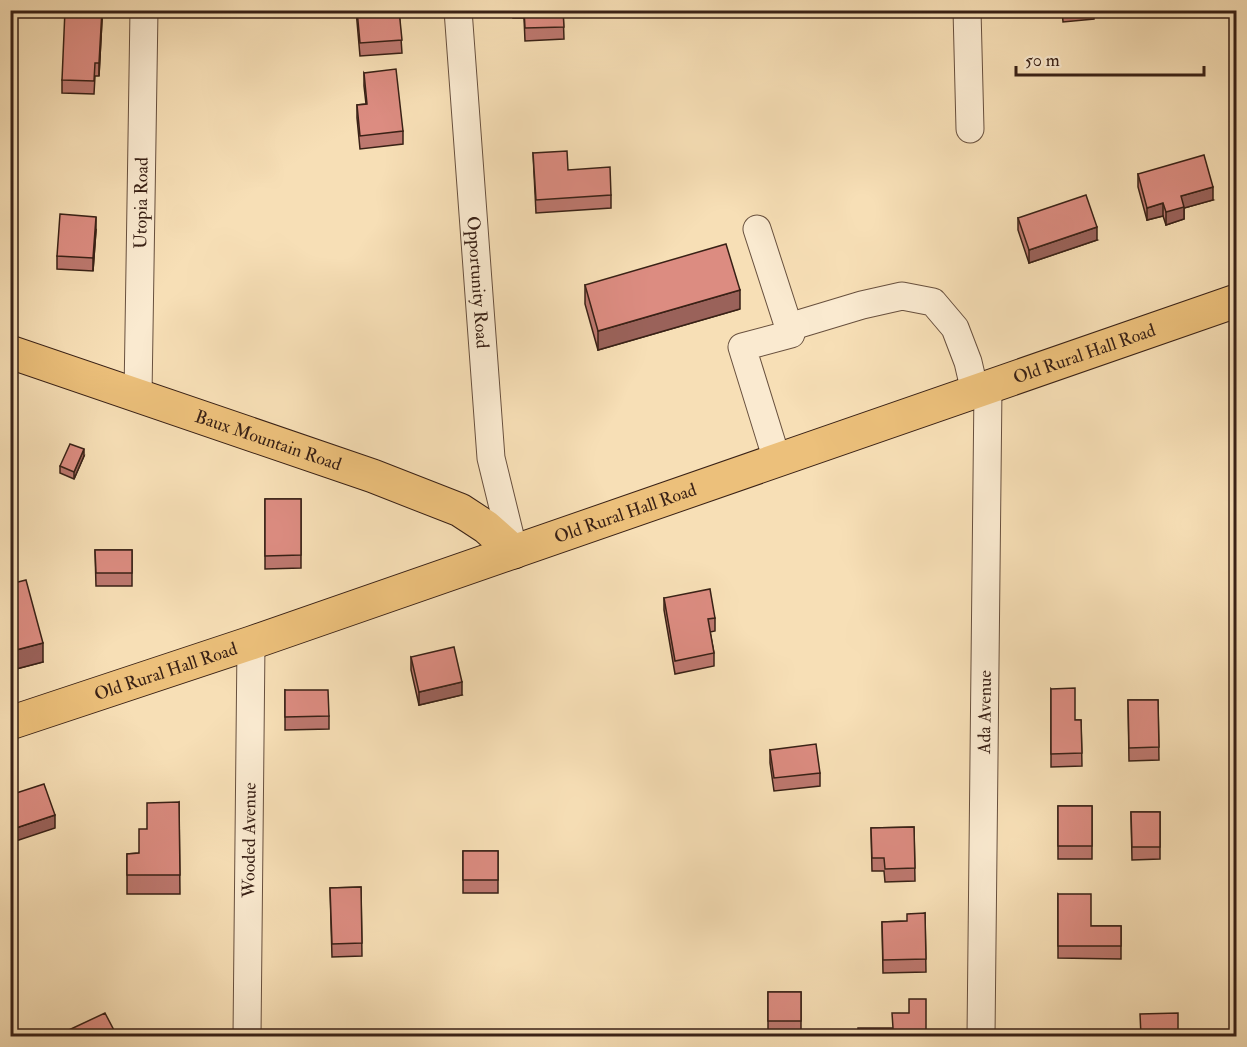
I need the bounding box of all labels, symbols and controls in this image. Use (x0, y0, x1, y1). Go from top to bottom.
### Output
scale bar (1016, 39, 1204, 77)
text: 50 m (1025, 49, 1060, 72)
street label: Utopia Road (129, 157, 153, 249)
street label: Opportunity Road (462, 215, 494, 349)
street label: Old Rural Hall Road (1010, 318, 1159, 389)
street label: Baux Mountain Road (192, 405, 345, 476)
street label: Old Rural Hall Road (551, 478, 700, 548)
street label: Old Rural Hall Road (91, 637, 240, 706)
street label: Ada Avenue (973, 670, 996, 755)
street label: Wooded Avenue (237, 782, 261, 899)

